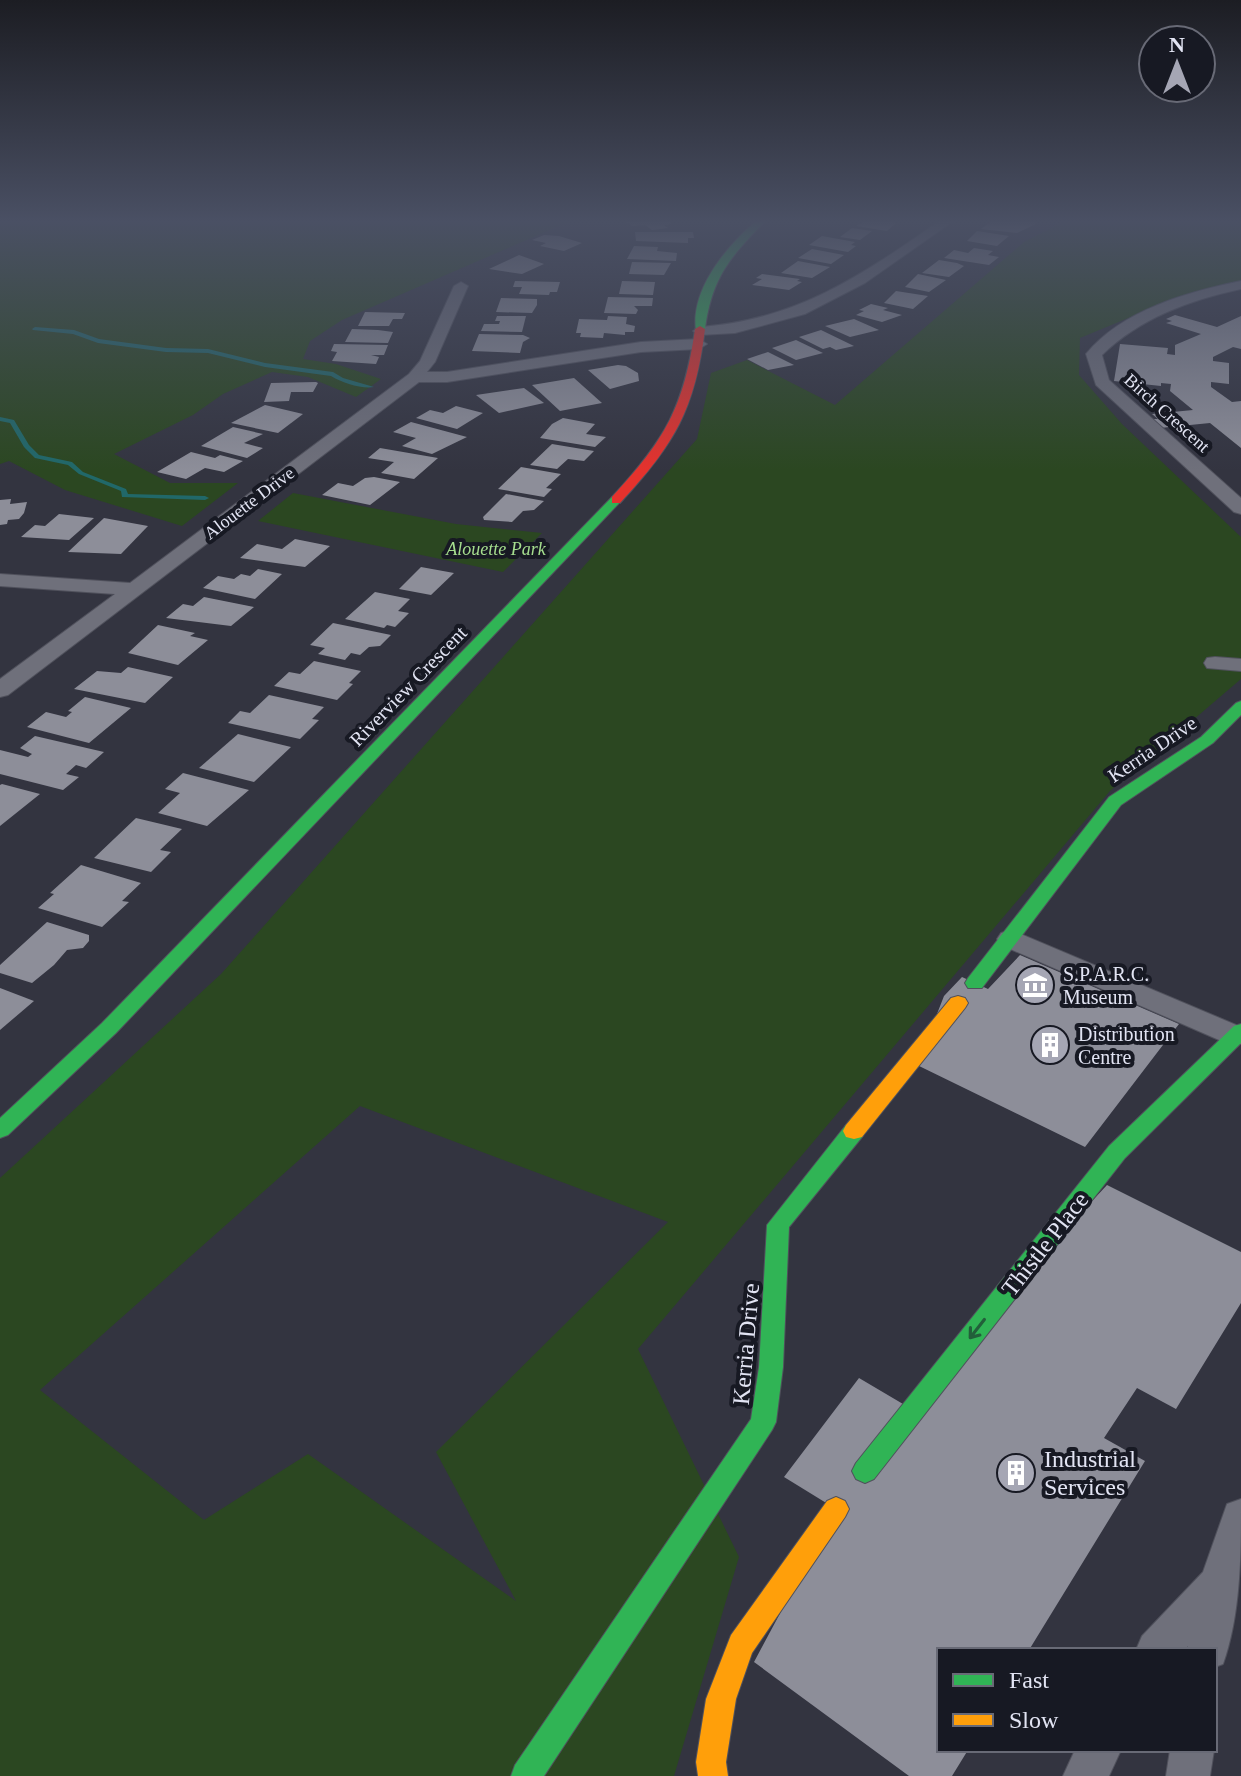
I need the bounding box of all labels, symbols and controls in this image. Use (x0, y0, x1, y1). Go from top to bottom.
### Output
north arrow (1137, 24, 1217, 104)
text: N (1169, 32, 1185, 57)
street label: Birch Crescent (1120, 370, 1214, 456)
street label: Alouette Drive (200, 463, 298, 543)
park label: Alouette Park (445, 539, 547, 559)
street label: Riverview Crescent (345, 621, 471, 751)
street label: Kerria Drive (1104, 711, 1200, 787)
place label: S.P.A.R.C. Museum (1063, 963, 1149, 1008)
museum icon: S.P.A.R.C. Museum (1014, 964, 1056, 1006)
place label: Distribution Centre (1078, 1023, 1175, 1068)
building icon: Distribution Centre (1029, 1024, 1071, 1066)
street label: Thistle Place (996, 1187, 1094, 1301)
street label: Kerria Drive (728, 1282, 764, 1406)
one-way arrow (969, 1318, 986, 1339)
place label: Industrial Services (1044, 1446, 1136, 1500)
building icon: Industrial Services (995, 1452, 1037, 1494)
legend (937, 1648, 1217, 1752)
text: Fast (1009, 1667, 1049, 1693)
text: Slow (1009, 1707, 1059, 1733)

